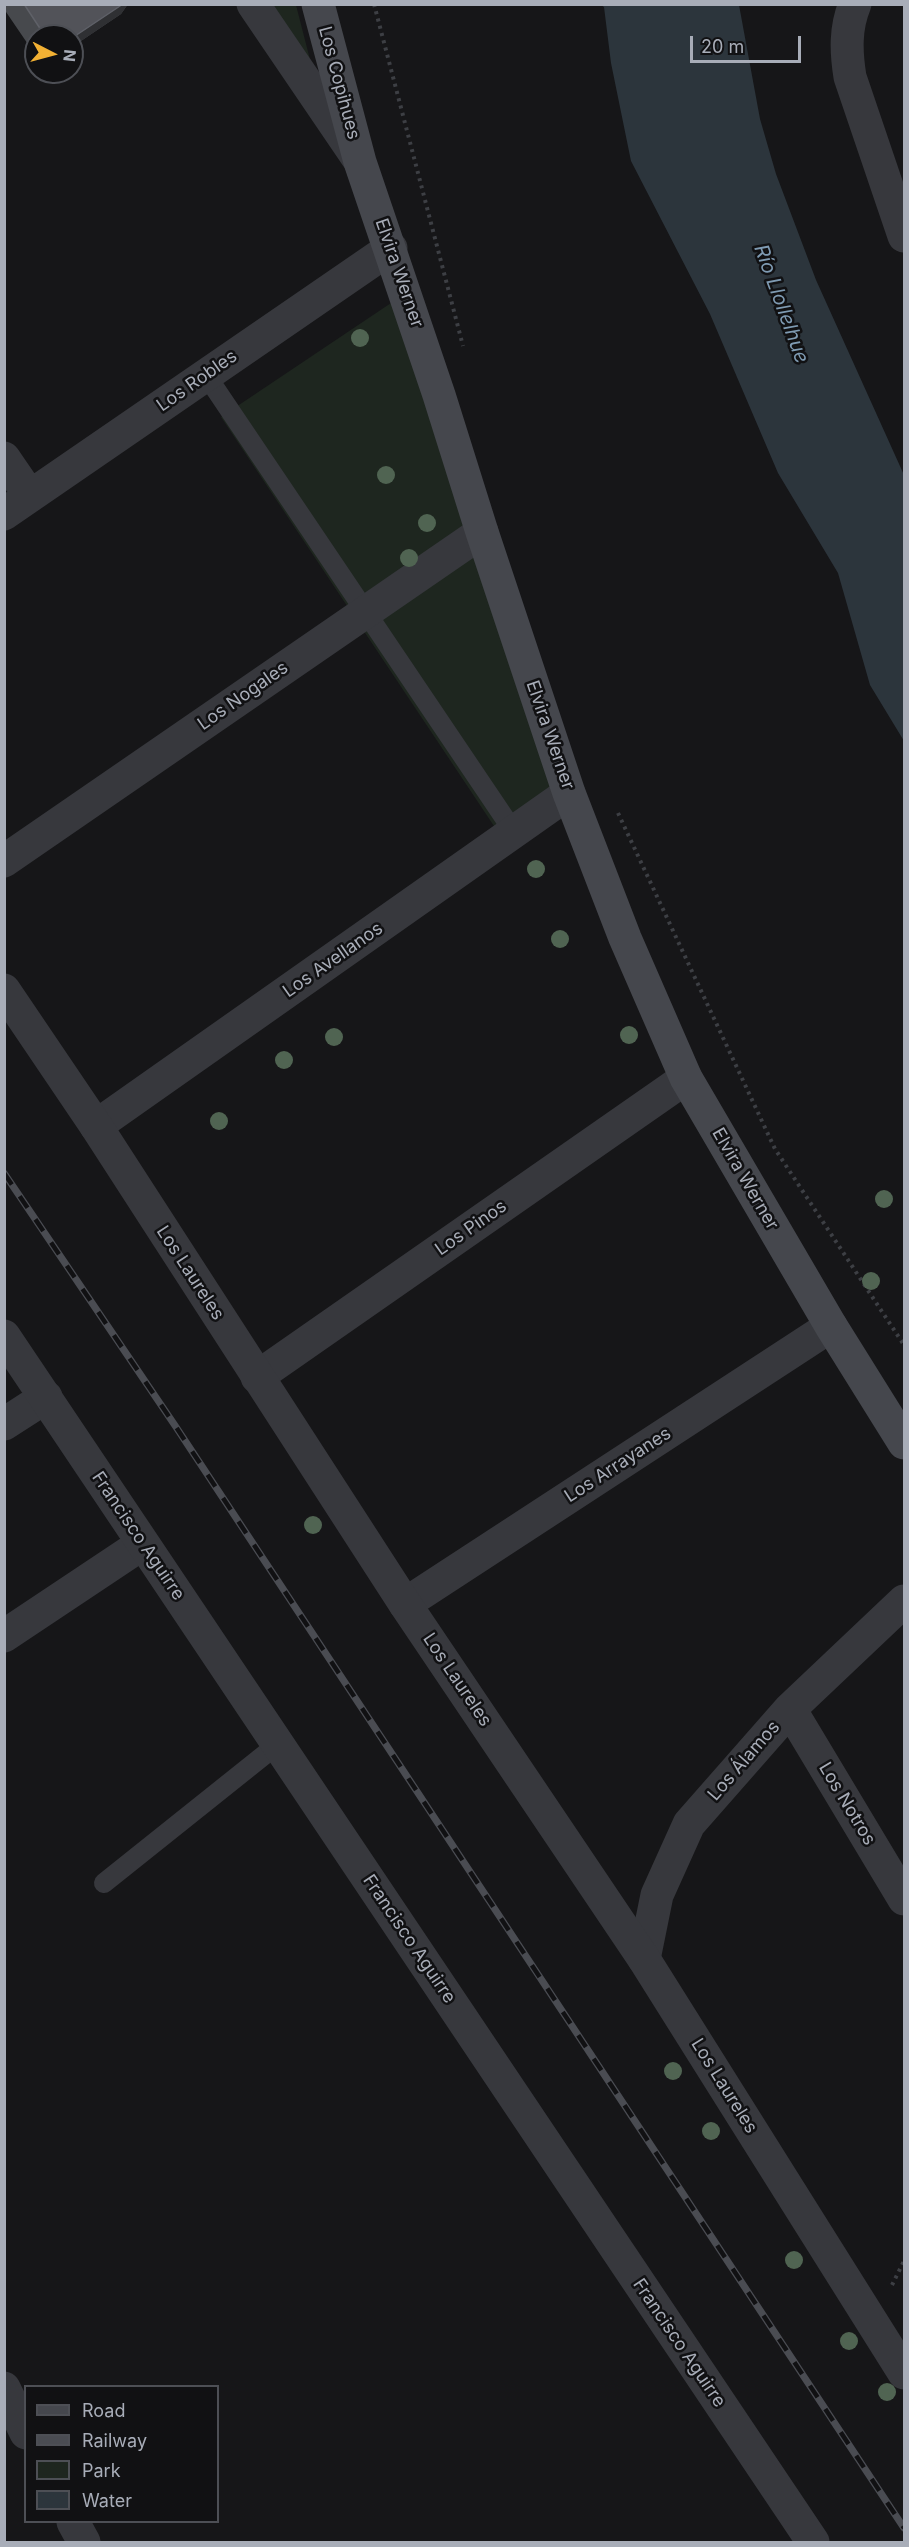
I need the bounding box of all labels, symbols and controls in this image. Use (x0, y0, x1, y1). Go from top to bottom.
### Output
north arrow (24, 24, 84, 84)
street label: Los Copihues (314, 24, 364, 142)
scale bar (693, 24, 804, 62)
text: 20 m (701, 36, 744, 57)
text: N (59, 49, 80, 63)
street label: Elvira Werner (370, 216, 428, 330)
water label: Río Llollelhue (748, 241, 814, 367)
street label: Los Robles (153, 345, 241, 417)
street label: Los Nogales (194, 657, 292, 735)
street label: Elvira Werner (521, 678, 579, 792)
street label: Los Avellanos (279, 918, 387, 1002)
street label: Elvira Werner (707, 1124, 783, 1234)
street label: Los Pinos (431, 1196, 511, 1260)
street label: Los Laureles (152, 1222, 228, 1324)
street label: Los Arrayanes (561, 1423, 675, 1507)
street label: Francisco Aguirre (87, 1468, 189, 1604)
street label: Los Laureles (418, 1629, 496, 1731)
street label: Los Álamos (704, 1717, 784, 1805)
street label: Los Notros (814, 1759, 880, 1849)
street label: Francisco Aguirre (358, 1871, 460, 2007)
street label: Los Laureles (686, 2035, 762, 2137)
street label: Francisco Aguirre (628, 2275, 730, 2411)
legend (24, 2385, 219, 2523)
text: Road (82, 2400, 125, 2421)
text: Railway (82, 2430, 147, 2451)
text: Park (82, 2460, 121, 2481)
text: Water (82, 2490, 132, 2511)

